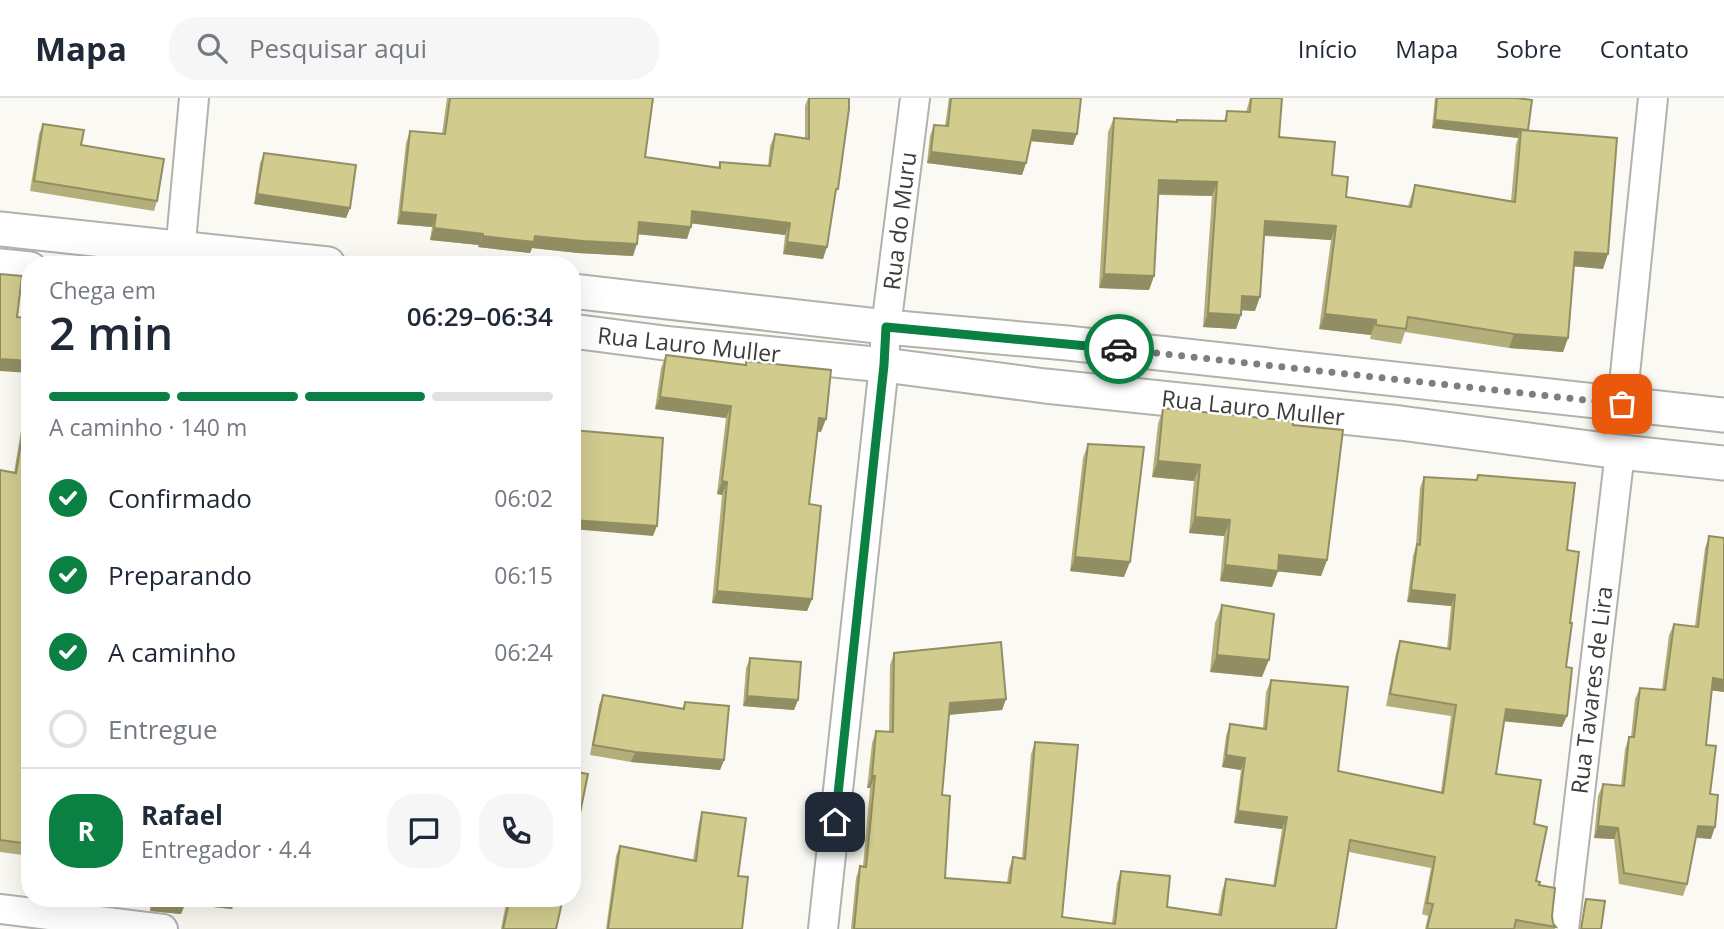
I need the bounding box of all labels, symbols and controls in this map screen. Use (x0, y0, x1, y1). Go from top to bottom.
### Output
search box (169, 17, 659, 80)
text: Mapa (35, 26, 127, 71)
icon: search (193, 29, 231, 67)
text: Pesquisar aqui (249, 30, 427, 66)
text: Início (1298, 32, 1357, 65)
text: Mapa (1395, 32, 1458, 65)
text: Sobre (1496, 32, 1562, 65)
text: Contato (1600, 32, 1689, 65)
street label: Rua do Muru (875, 150, 923, 292)
text: Chega em (49, 274, 156, 306)
text: 06:29–06:34 (407, 298, 553, 334)
text: 2 min (49, 301, 173, 363)
courier (1084, 314, 1154, 384)
street label: Rua Lauro Muller (596, 318, 783, 370)
icon: car (1100, 330, 1138, 368)
pin (1592, 374, 1652, 434)
street label: Rua Lauro Muller (1160, 381, 1347, 433)
icon: bag (1603, 385, 1641, 423)
text: A caminho · 140 m (49, 411, 247, 443)
icon: check (49, 479, 87, 517)
text: Confirmado (108, 480, 252, 516)
text: 06:02 (494, 482, 553, 514)
icon: check (49, 556, 87, 594)
text: Preparando (108, 557, 252, 593)
text: 06:15 (494, 559, 553, 591)
street label: Rua Tavares de Lira (1562, 584, 1620, 796)
icon: check (49, 633, 87, 671)
text: A caminho (108, 634, 236, 670)
text: 06:24 (494, 636, 553, 668)
text: Entregue (108, 711, 218, 747)
pin (805, 792, 865, 852)
button: chat (387, 794, 461, 868)
button: phone (479, 794, 553, 868)
text: Rafael (141, 797, 223, 833)
icon: home (816, 803, 854, 841)
text: R (77, 813, 95, 849)
text: Entregador · 4.4 (141, 833, 311, 865)

